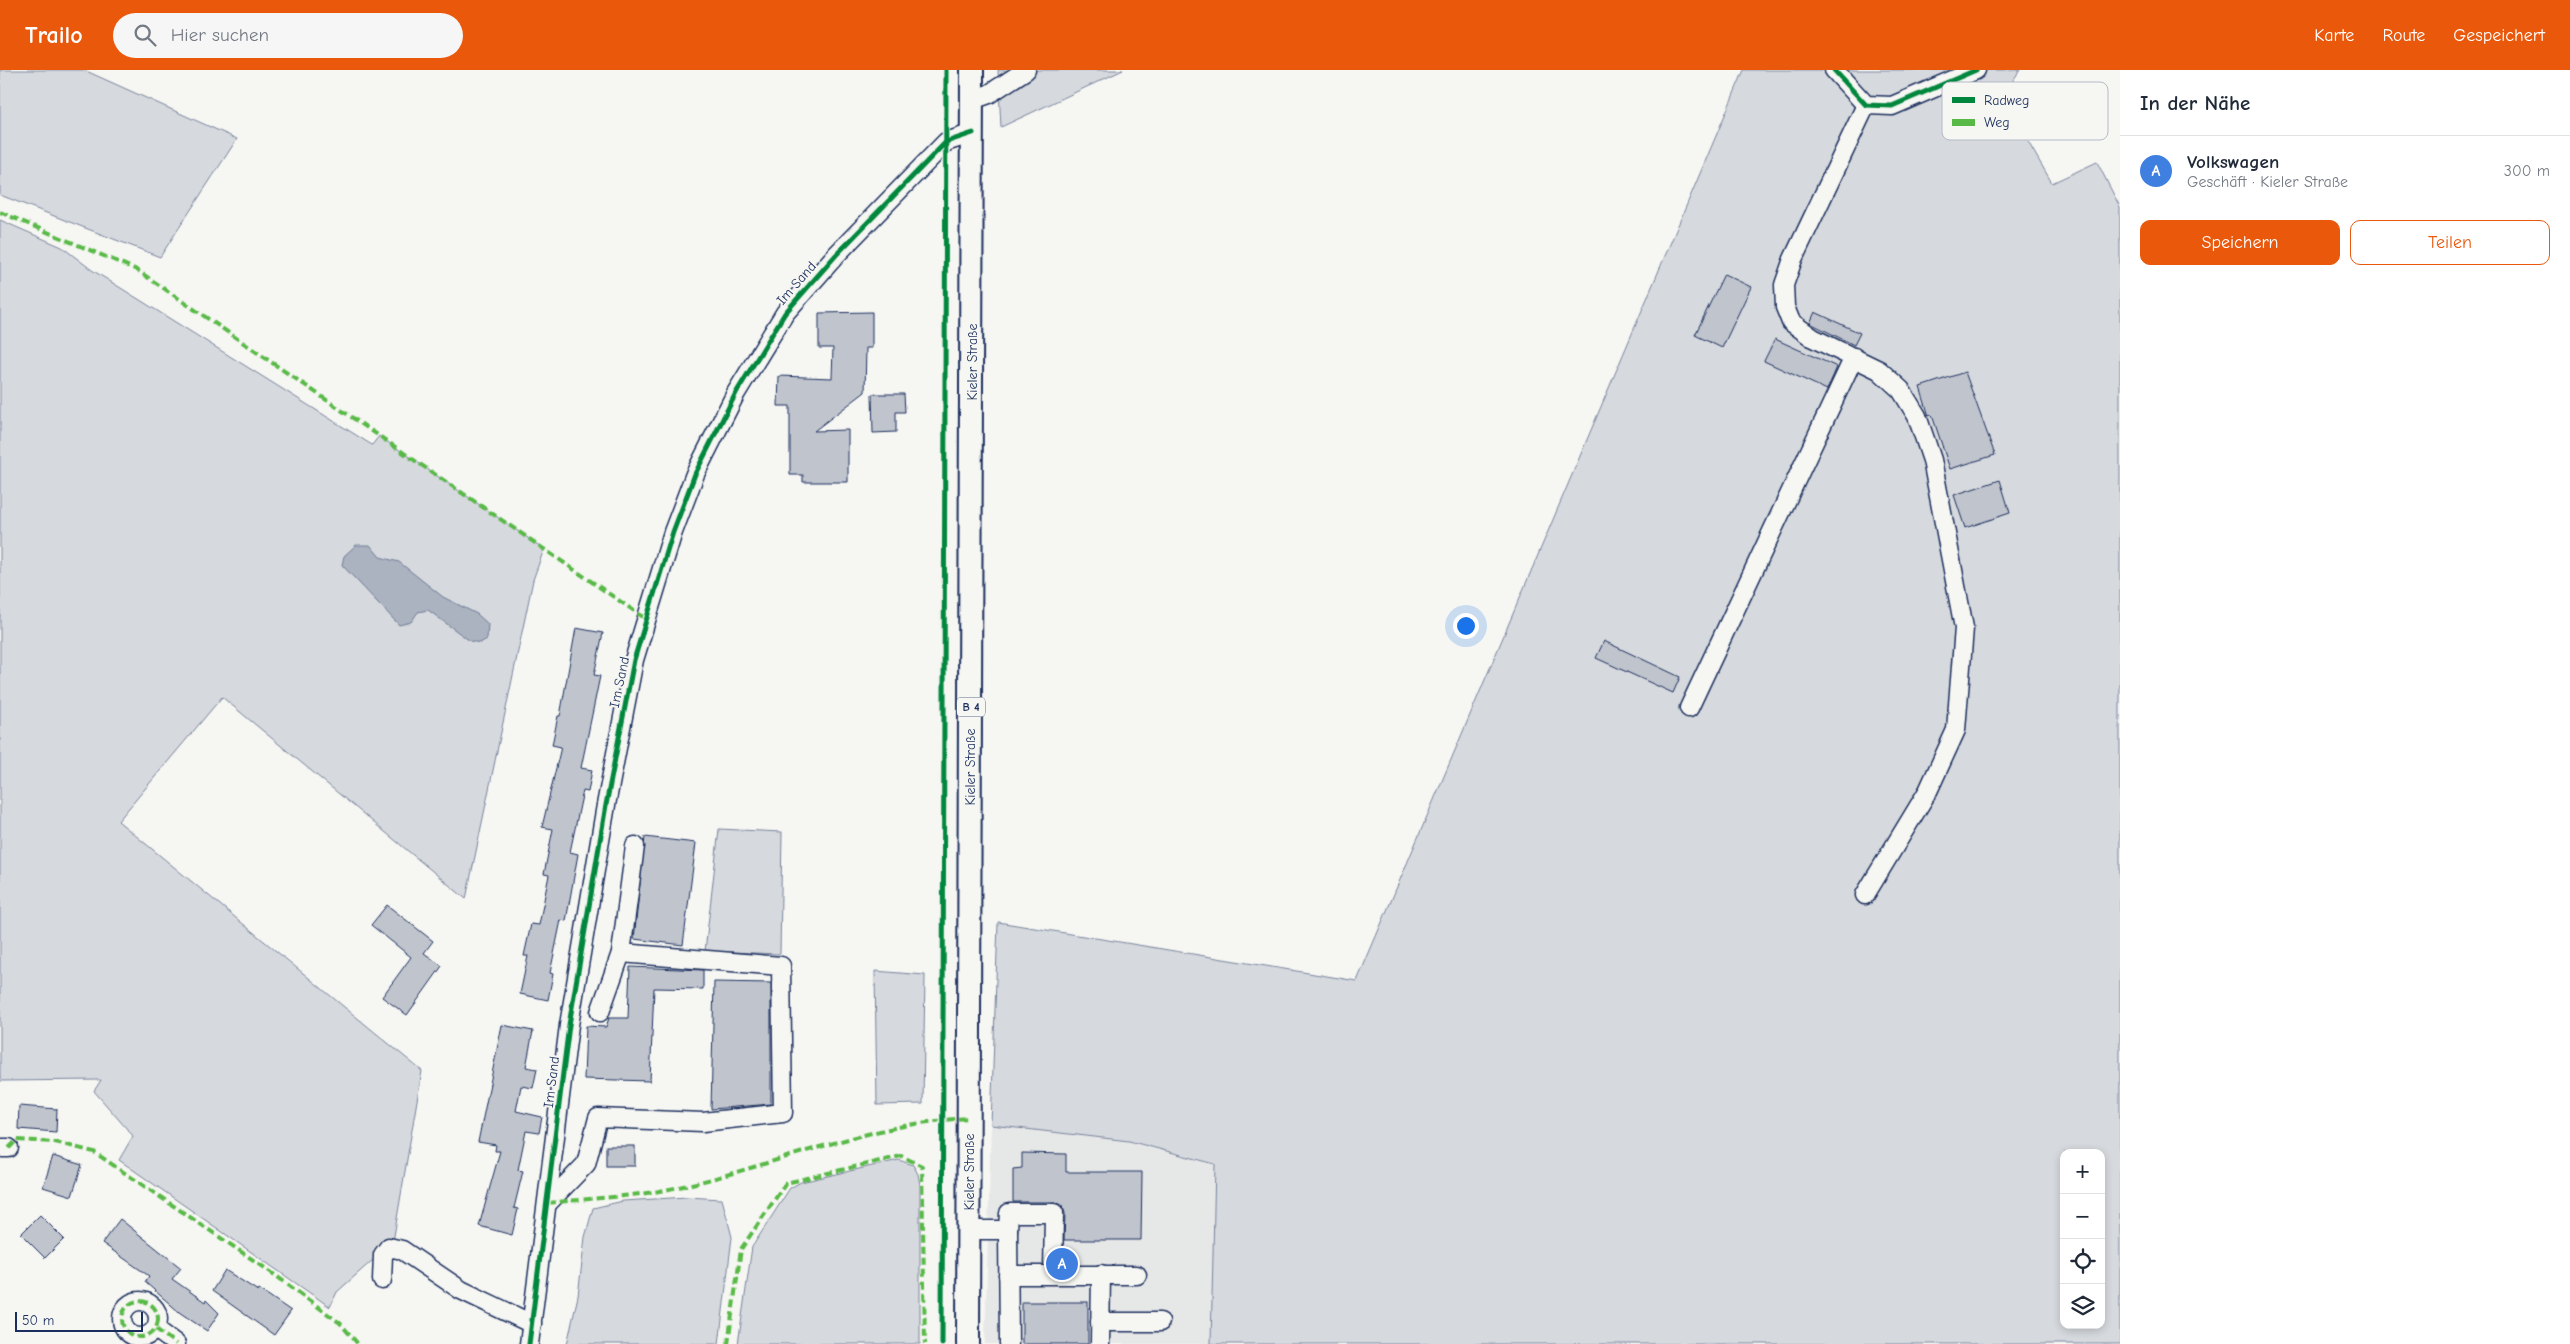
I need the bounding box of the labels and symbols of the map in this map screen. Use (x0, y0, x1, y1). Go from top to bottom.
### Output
legend (1942, 82, 2108, 140)
text: Radweg (1984, 92, 2029, 109)
text: Weg (1984, 114, 2010, 131)
street label: Im Sand (773, 258, 820, 308)
street label: Kieler Straße (964, 324, 981, 400)
your location (1453, 613, 1479, 639)
street label: Im Sand (606, 655, 633, 709)
road number: B 4 (957, 698, 985, 716)
street label: Kieler Straße (962, 729, 979, 805)
street label: Im Sand (540, 1055, 563, 1109)
street label: Kieler Straße (961, 1134, 978, 1210)
pin: A (1046, 1245, 1078, 1283)
scale bar (15, 1309, 142, 1332)

